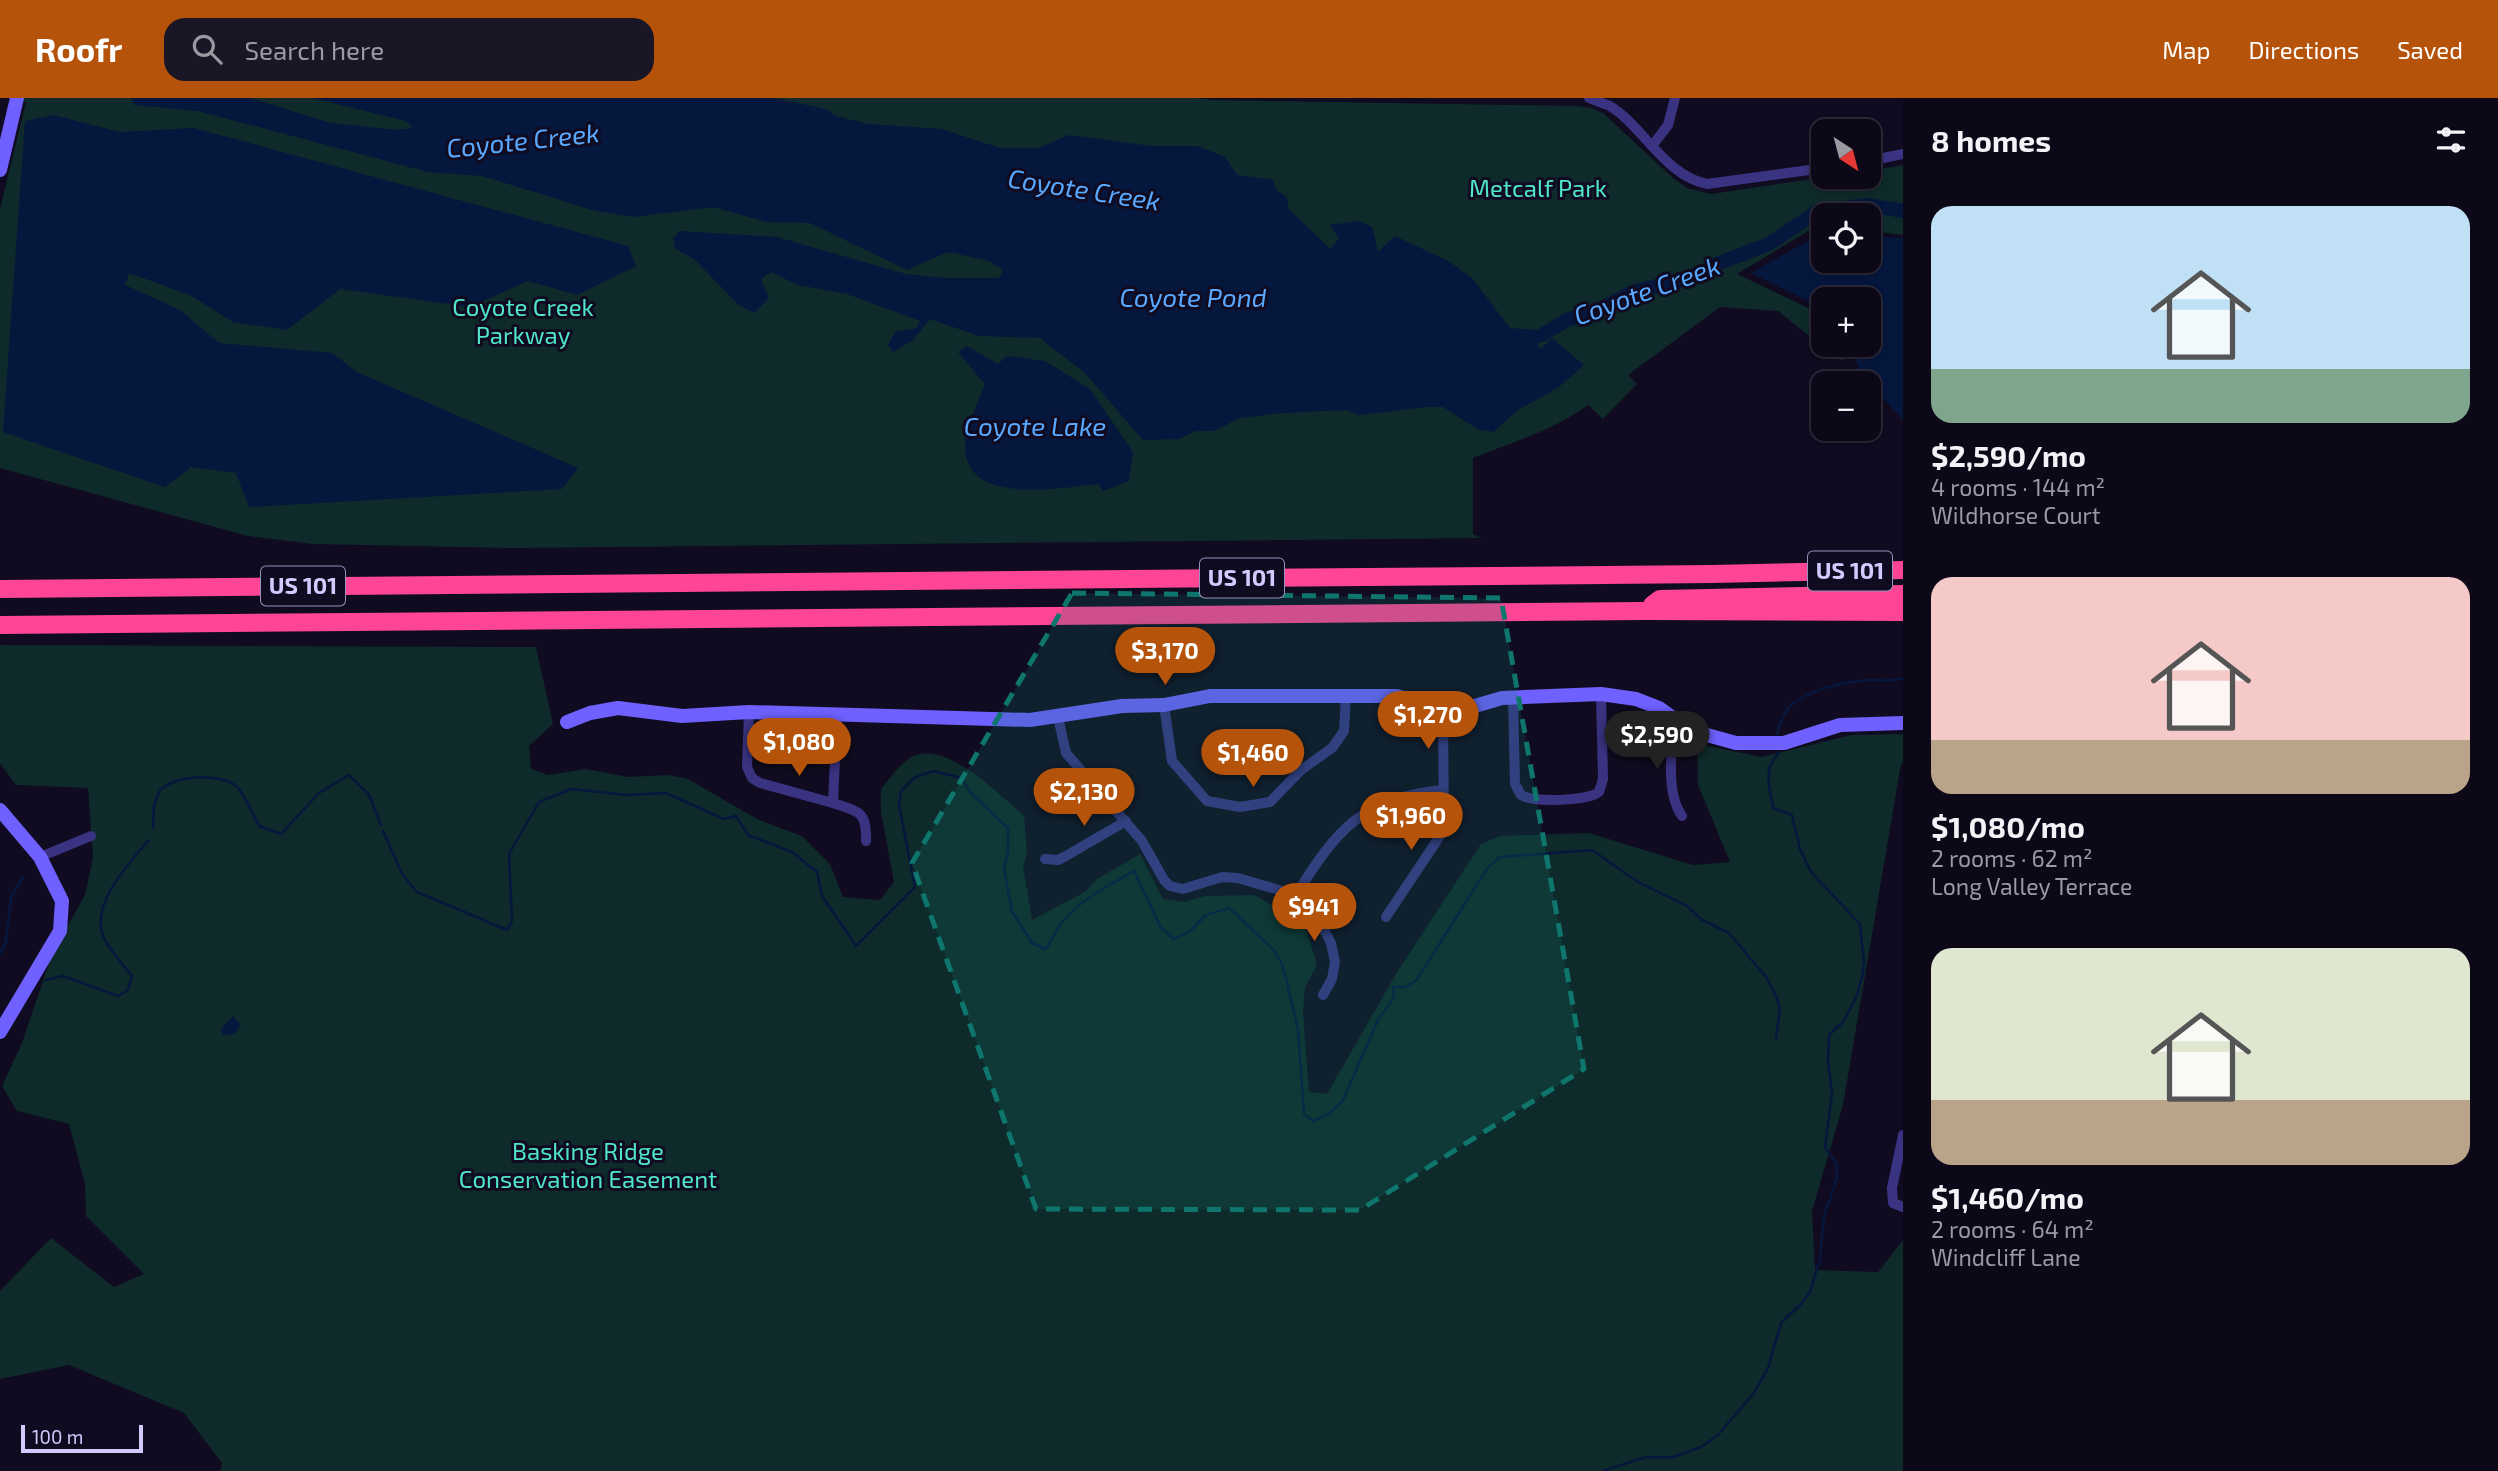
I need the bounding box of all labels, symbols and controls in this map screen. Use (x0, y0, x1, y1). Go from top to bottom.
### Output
search box (164, 18, 654, 81)
text: Roofr (35, 29, 122, 69)
icon: search (188, 30, 226, 68)
text: Search here (244, 34, 384, 65)
text: Map (2162, 35, 2210, 64)
text: Directions (2248, 35, 2359, 64)
text: Saved (2397, 35, 2463, 64)
water label: Coyote Creek (445, 116, 601, 164)
north arrow (1811, 119, 1881, 189)
map controls (1811, 119, 1881, 441)
icon: filters (2432, 121, 2470, 159)
text: 8 homes (1931, 122, 2051, 158)
water label: Coyote Creek (1006, 161, 1162, 217)
park label: Metcalf Park (1469, 173, 1607, 202)
button: locate (1811, 203, 1881, 273)
water label: Coyote Creek (1569, 249, 1724, 331)
icon: home (2138, 252, 2264, 378)
water label: Coyote Pond (1119, 281, 1267, 313)
button: + (1811, 287, 1881, 357)
park label: Coyote Creek Parkway (452, 292, 594, 349)
button: − (1811, 371, 1881, 441)
water label: Coyote Lake (964, 410, 1106, 442)
text: $2,590/mo (1931, 437, 2086, 473)
text: 4 rooms · 144 m² (1931, 473, 2105, 501)
text: Wildhorse Court (1931, 501, 2101, 529)
road number: US 101 (1808, 551, 1892, 590)
road number: US 101 (1200, 558, 1284, 598)
road number: US 101 (261, 566, 345, 606)
icon: home (2138, 623, 2264, 749)
pin: $3,170 (1108, 628, 1222, 687)
text: $3,170 (1131, 636, 1199, 664)
pin: $1,270 (1371, 692, 1485, 751)
text: $1,270 (1394, 700, 1462, 728)
pin: $2,590 (1600, 712, 1714, 771)
pin: $1,080 (742, 718, 856, 778)
text: $2,590 (1620, 720, 1694, 748)
text: $1,080 (763, 727, 835, 755)
pin: $1,460 (1196, 730, 1310, 789)
text: $1,460 (1217, 738, 1289, 766)
pin: $2,130 (1027, 768, 1141, 828)
text: $2,130 (1050, 777, 1118, 805)
pin: $1,960 (1354, 792, 1468, 852)
text: $1,960 (1376, 801, 1446, 829)
text: $1,080/mo (1931, 808, 2085, 844)
text: 2 rooms · 62 m² (1931, 844, 2093, 872)
text: Long Valley Terrace (1931, 872, 2132, 900)
pin: $941 (1273, 884, 1355, 943)
text: $941 (1288, 892, 1340, 920)
icon: home (2138, 994, 2264, 1120)
park label: Basking Ridge Conservation Easement (459, 1136, 717, 1193)
text: $1,460/mo (1931, 1179, 2084, 1215)
text: 2 rooms · 64 m² (1931, 1215, 2094, 1243)
text: Windcliff Lane (1931, 1243, 2080, 1271)
scale bar (21, 1422, 144, 1454)
text: 100 m (32, 1425, 83, 1448)

